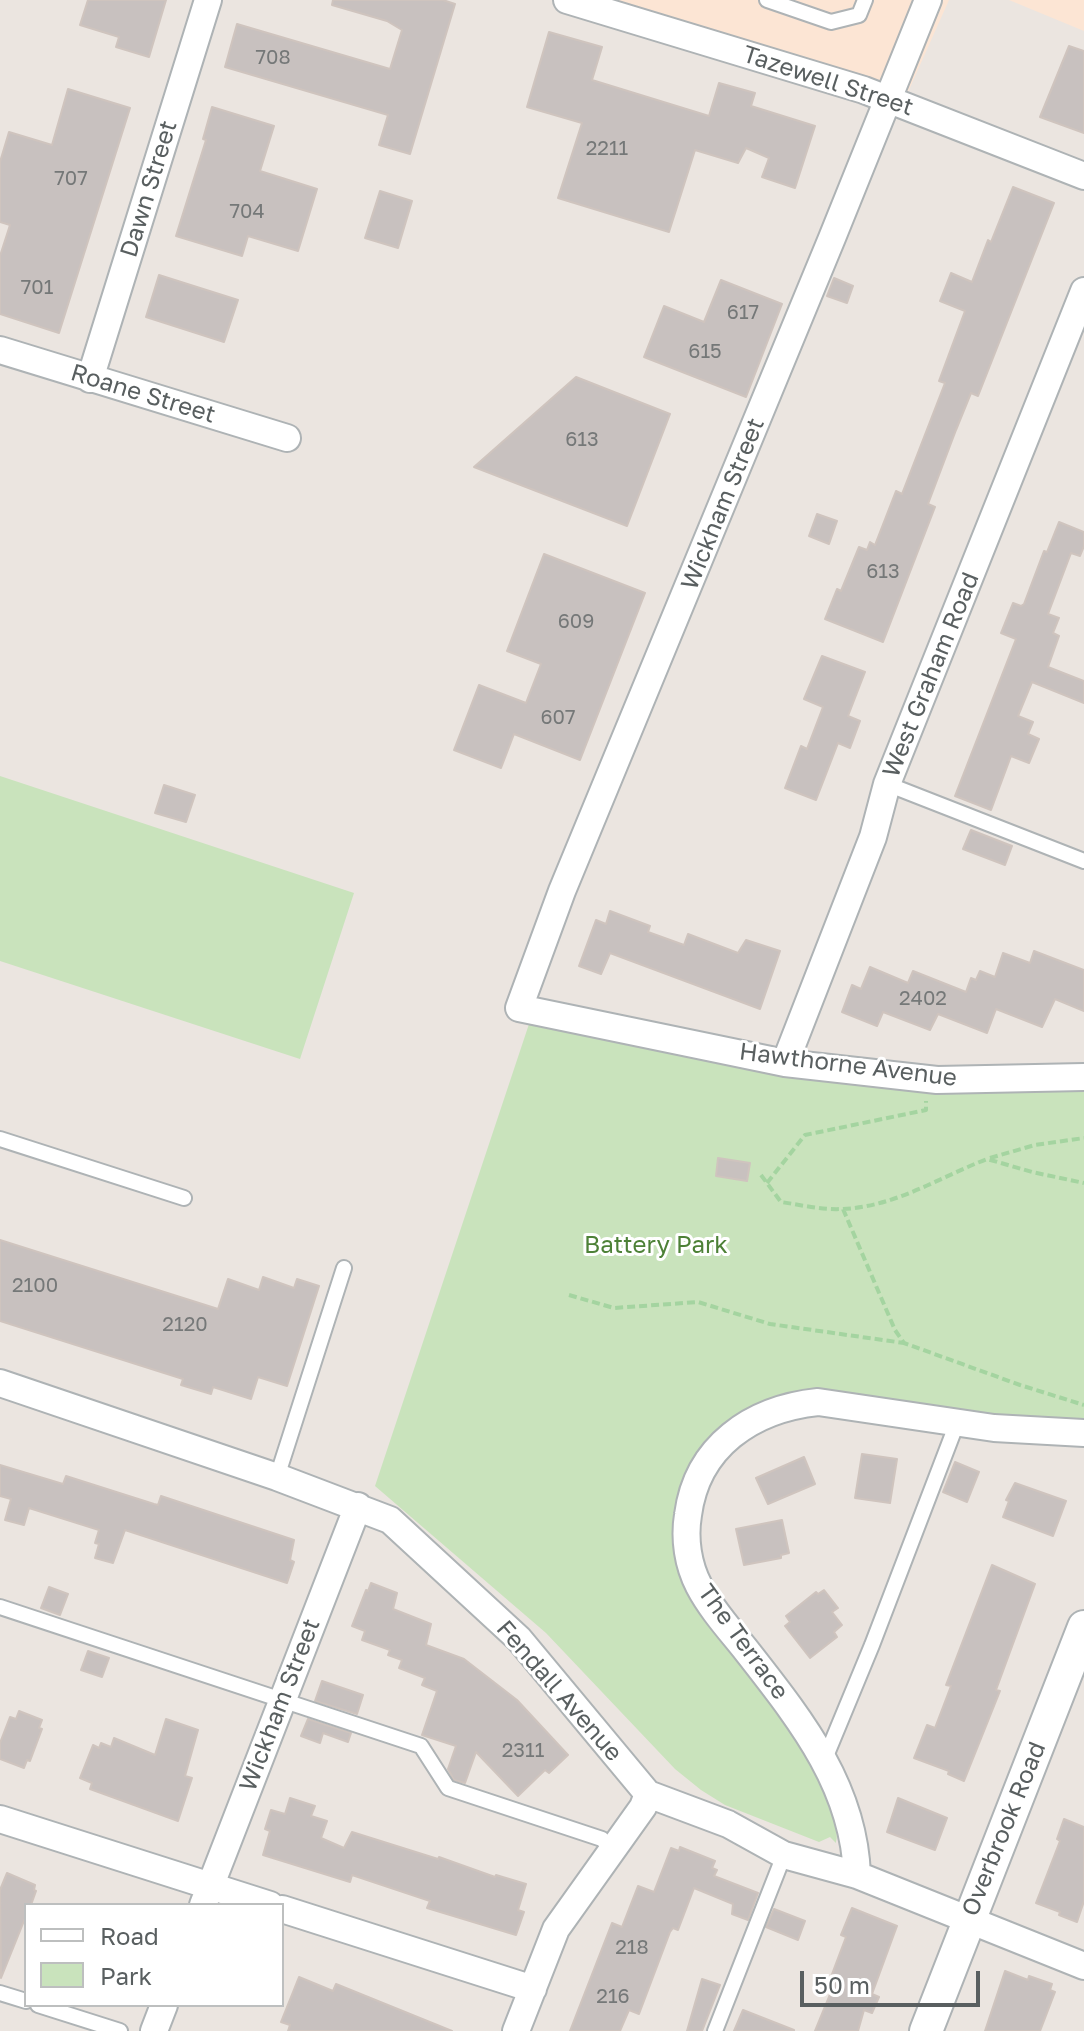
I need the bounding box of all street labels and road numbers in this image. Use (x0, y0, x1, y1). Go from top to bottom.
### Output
street label: Tazewell Street (739, 40, 917, 122)
street label: Dawn Street (115, 117, 183, 261)
street label: Roane Street (67, 358, 219, 430)
street label: Wickham Street (675, 414, 771, 594)
street label: West Graham Road (877, 568, 985, 782)
street label: Hawthorne Avenue (738, 1037, 958, 1093)
street label: The Terrace (692, 1579, 794, 1705)
street label: Wickham Street (234, 1615, 326, 1795)
street label: Fendall Avenue (490, 1615, 628, 1767)
street label: Overbrook Road (956, 1738, 1052, 1920)

